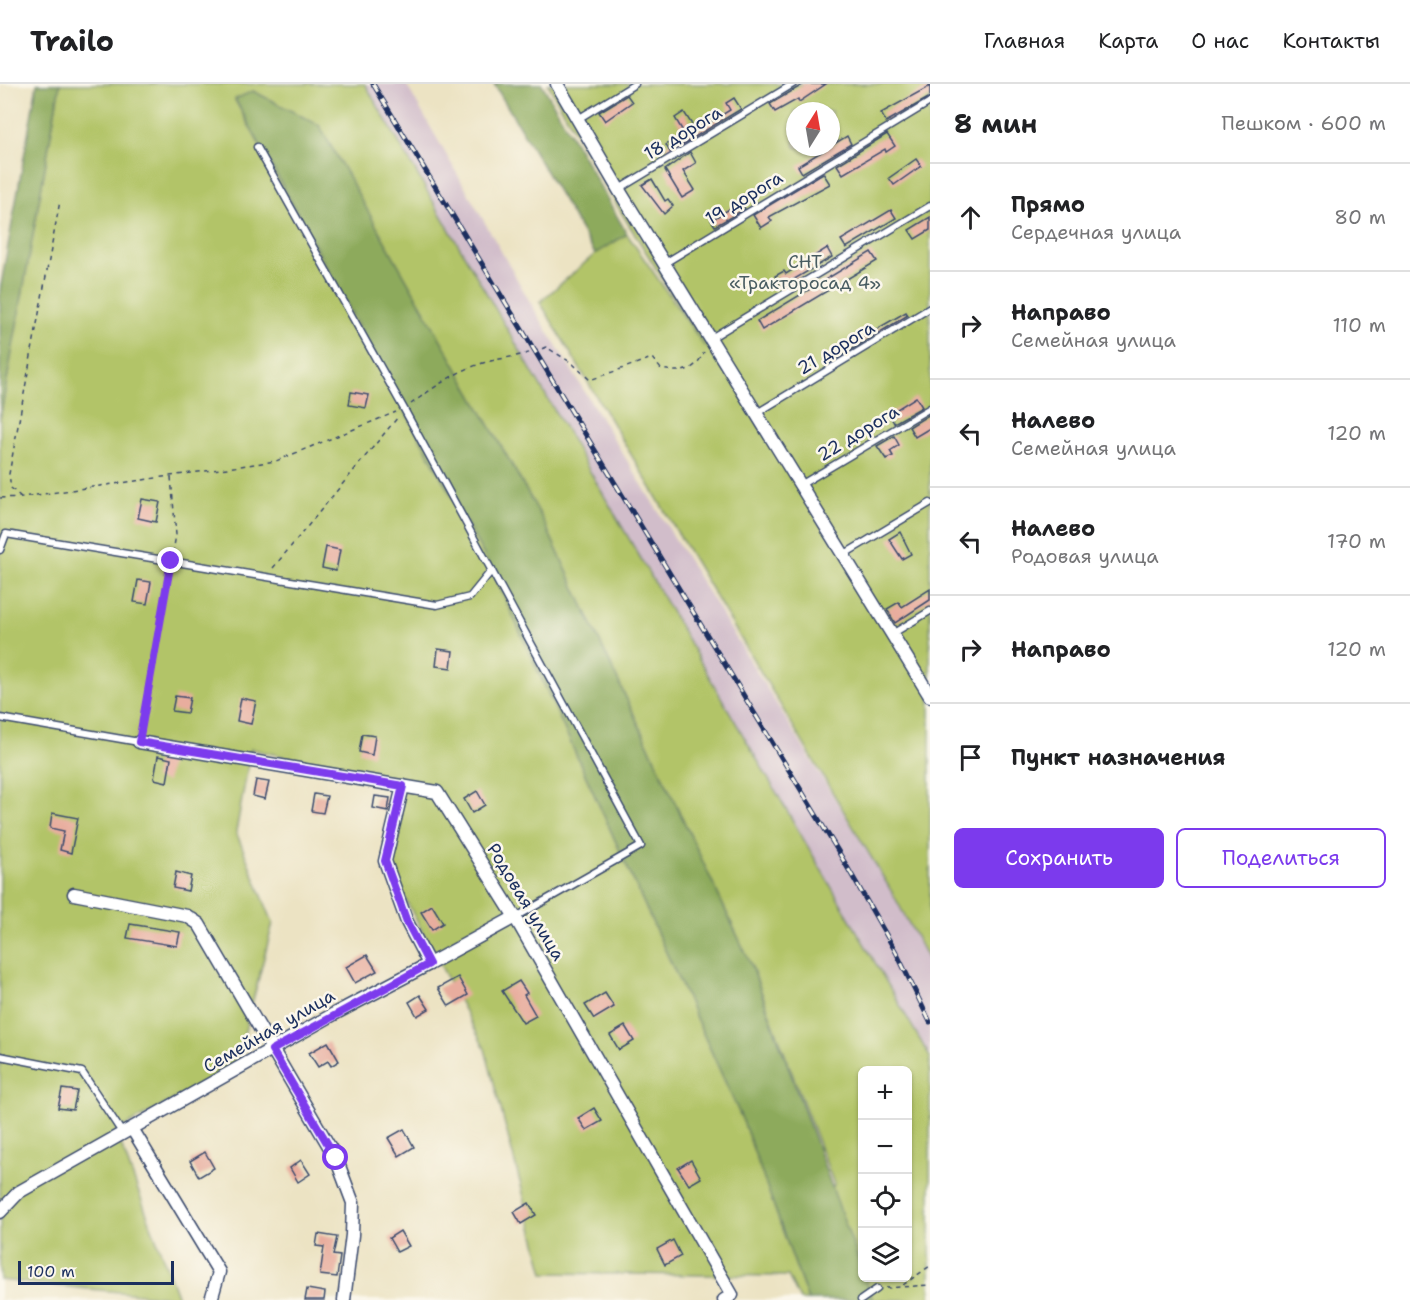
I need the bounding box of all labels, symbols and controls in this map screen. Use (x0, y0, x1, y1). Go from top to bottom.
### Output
text: Trailo (30, 22, 114, 60)
text: Главная (984, 27, 1065, 55)
text: Карта (1098, 27, 1158, 55)
text: О нас (1191, 27, 1249, 55)
text: Контакты (1282, 27, 1380, 55)
street label: 18 дорога (640, 100, 726, 166)
north arrow (786, 102, 840, 156)
text: 8 мин (954, 106, 1037, 141)
text: Пешком · 600 m (1222, 110, 1386, 136)
street label: 19 дорога (701, 165, 787, 231)
text: Прямо (1011, 190, 1085, 219)
icon: ahead (954, 201, 987, 234)
text: 80 m (1334, 204, 1386, 230)
text: Сердечная улица (1011, 219, 1181, 245)
park label: СНТ «Тракторосад 4» (729, 250, 881, 295)
text: Направо (1011, 298, 1111, 327)
icon: right (954, 309, 987, 342)
text: 110 m (1332, 312, 1386, 338)
street label: 21 дорога (793, 315, 879, 381)
text: Семейная улица (1011, 327, 1176, 353)
street label: 22 дорога (813, 399, 903, 467)
text: Налево (1011, 406, 1095, 435)
icon: left (954, 417, 987, 450)
text: 120 m (1327, 420, 1386, 446)
text: Семейная улица (1011, 435, 1176, 461)
text: Налево (1011, 514, 1095, 543)
icon: left (954, 525, 987, 558)
text: 170 m (1327, 528, 1386, 554)
text: Родовая улица (1011, 543, 1159, 569)
route end (157, 547, 183, 573)
icon: right (954, 633, 987, 666)
text: Направо (1011, 635, 1111, 664)
text: 120 m (1327, 636, 1386, 662)
icon: arrive (954, 741, 987, 774)
text: Пункт назначения (1011, 743, 1225, 772)
button: Сохранить (954, 828, 1164, 888)
button: Поделиться (1176, 828, 1386, 888)
street label: Родовая улица (481, 839, 571, 965)
street label: Семейная улица (199, 983, 339, 1079)
map controls (858, 1066, 912, 1282)
button: + (858, 1066, 912, 1120)
button: − (858, 1120, 912, 1174)
route start (322, 1144, 348, 1170)
button: locate (858, 1174, 912, 1228)
button: layers (858, 1228, 912, 1282)
scale bar (18, 1258, 174, 1286)
text: 100 m (27, 1261, 75, 1282)

